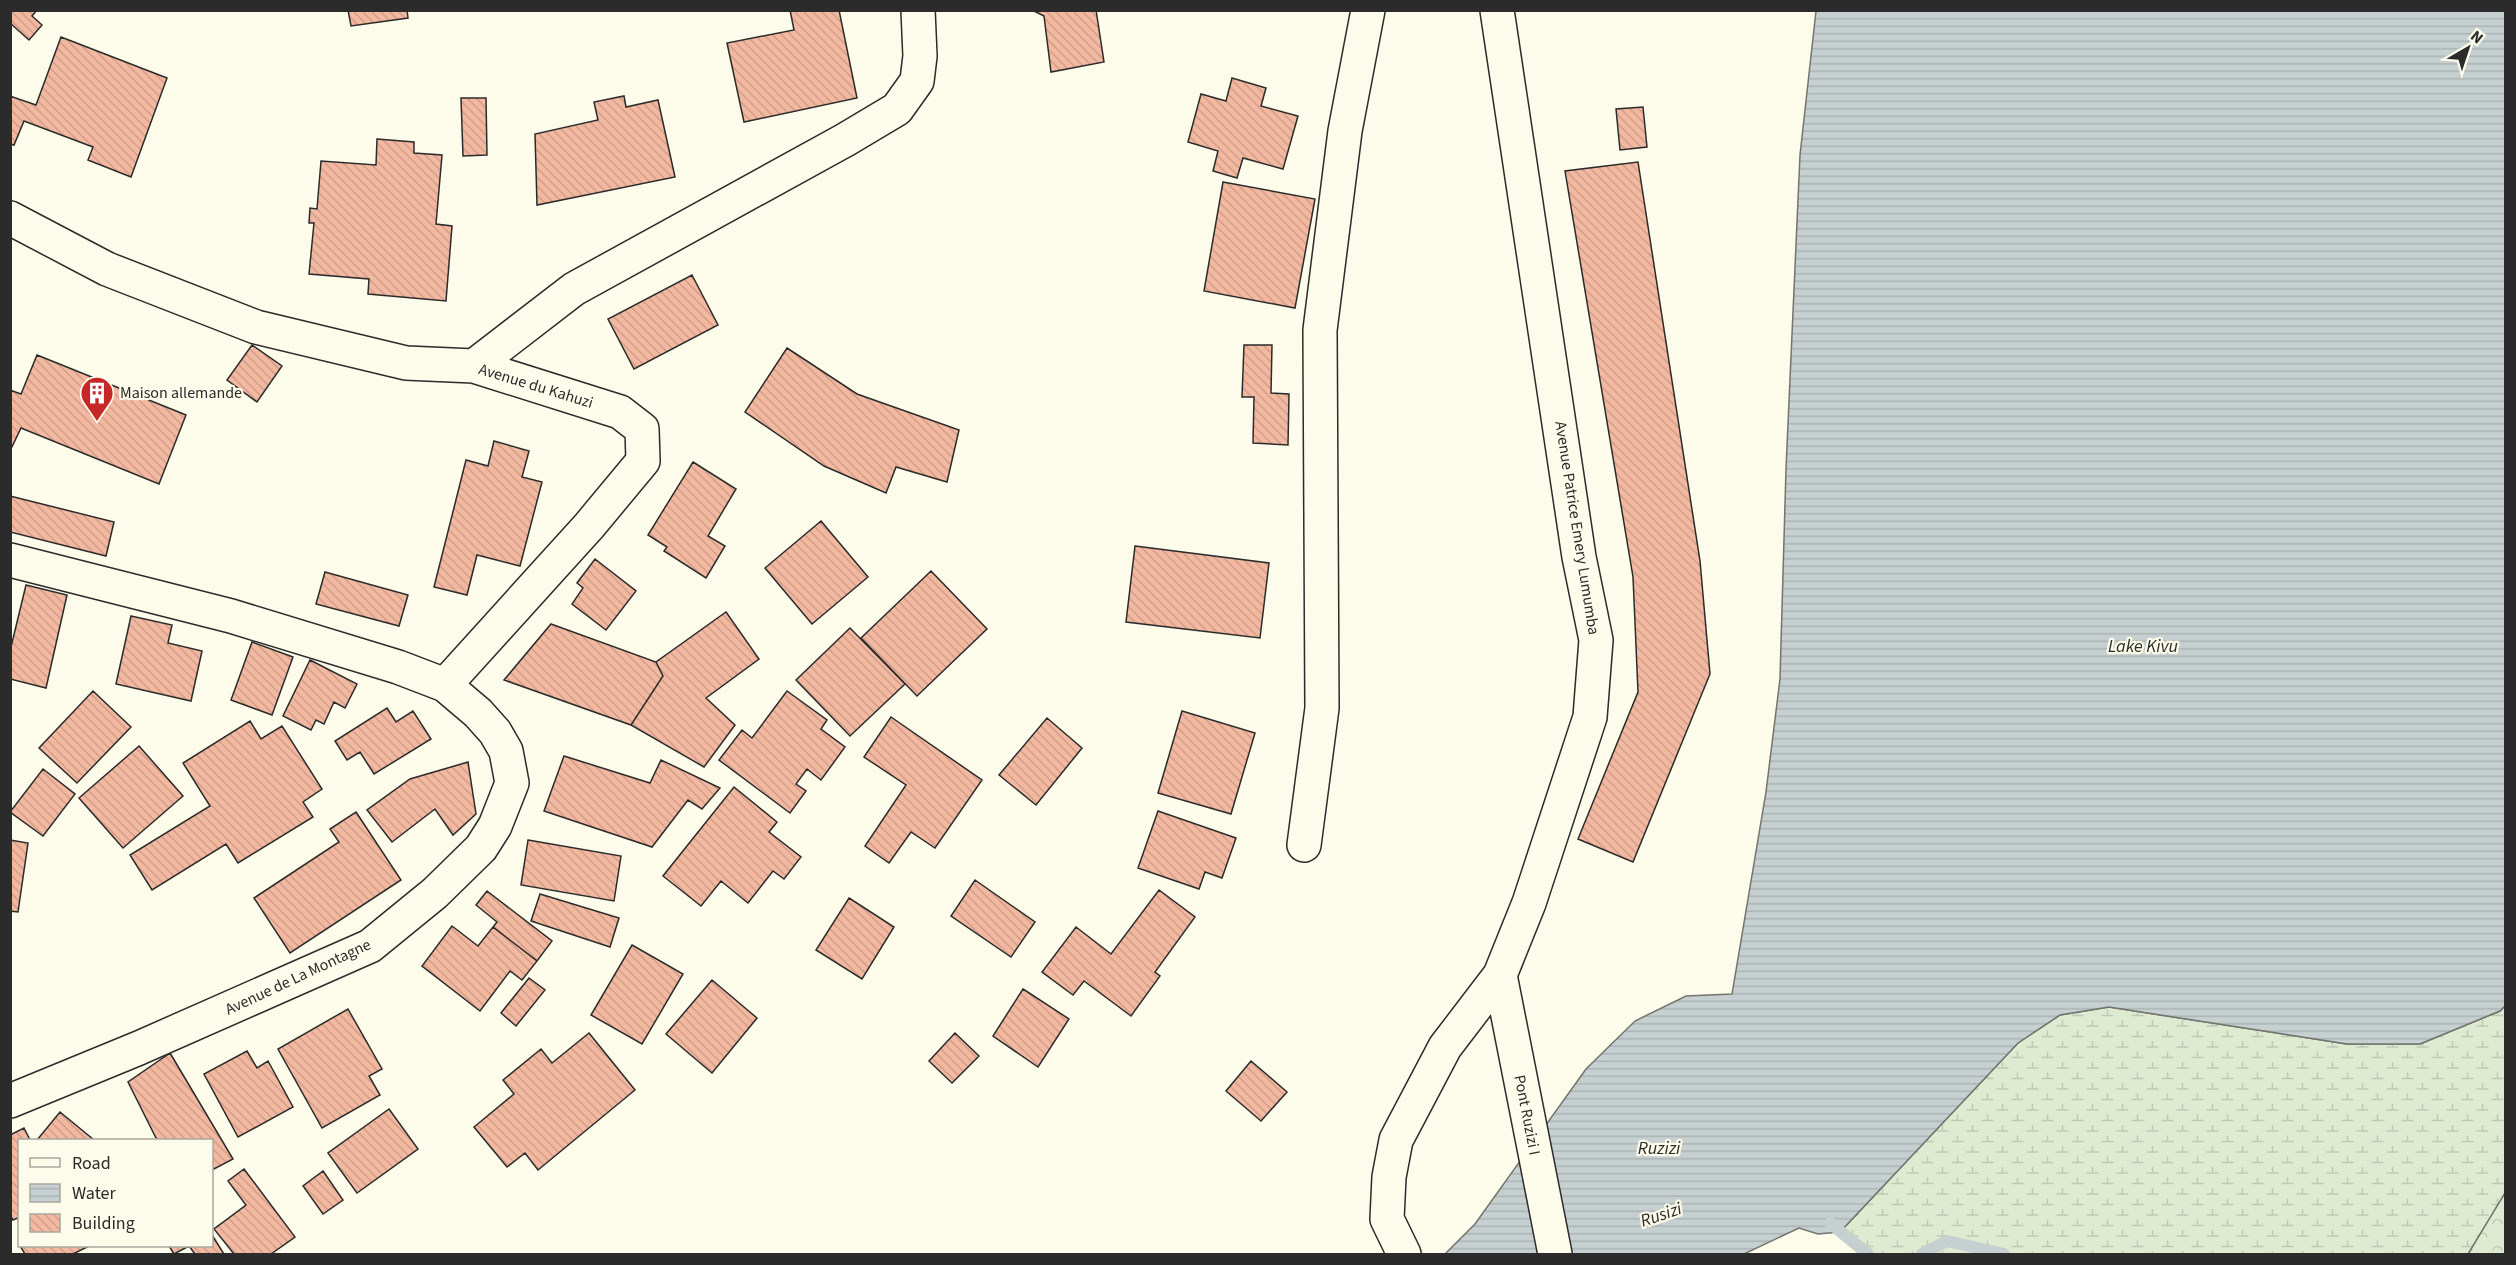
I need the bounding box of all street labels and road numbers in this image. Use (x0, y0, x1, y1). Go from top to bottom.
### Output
street label: Avenue du Kahuzi (476, 358, 596, 414)
street label: Avenue Patrice Emery Lumumba (1549, 419, 1605, 637)
street label: Avenue de La Montagne (222, 934, 375, 1020)
street label: Pont Ruzizi I (1508, 1073, 1546, 1157)

